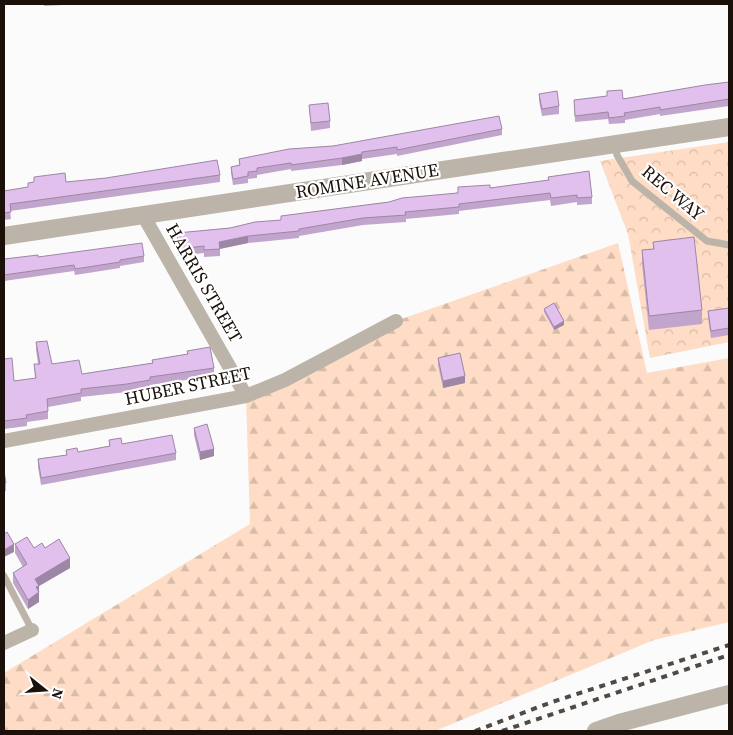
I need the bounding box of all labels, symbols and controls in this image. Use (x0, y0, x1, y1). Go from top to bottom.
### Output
street label: ROMINE AVENUE (294, 157, 440, 204)
street label: REC WAY (637, 159, 710, 227)
street label: HARRIS STREET (160, 219, 249, 347)
street label: HUBER STREET (122, 360, 254, 411)
north arrow (20, 665, 70, 715)
text: N (46, 686, 68, 702)

